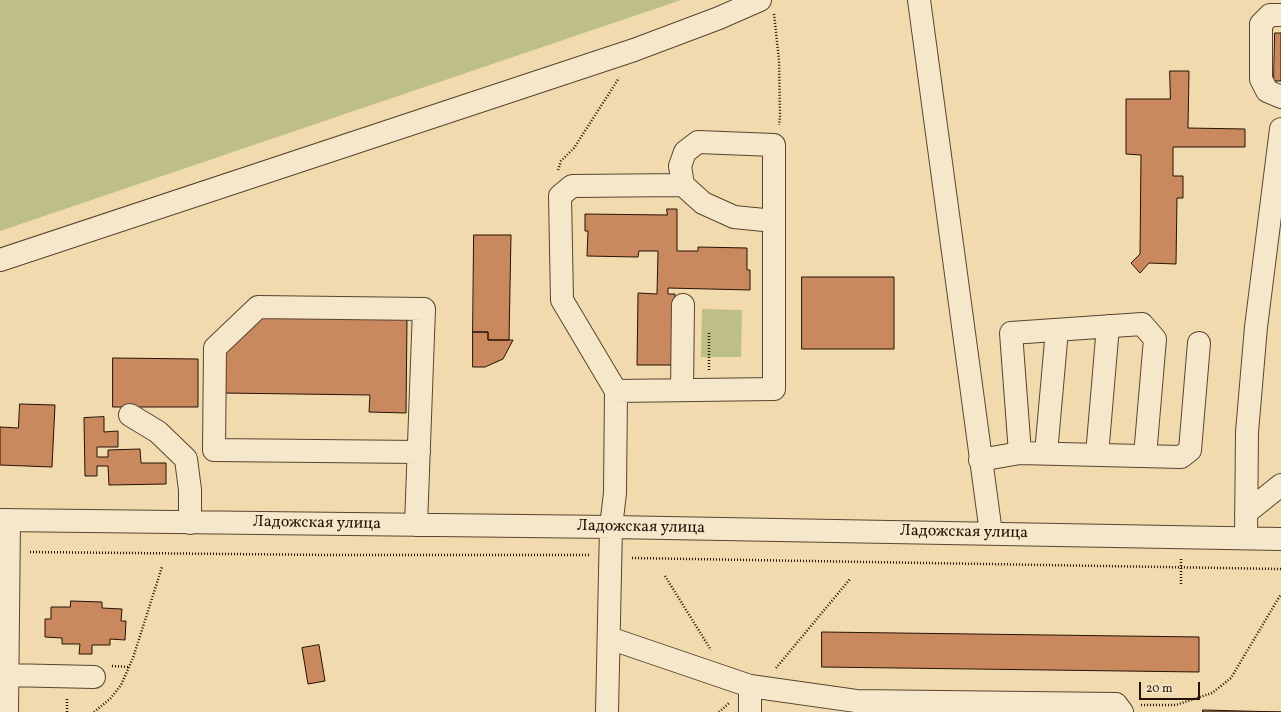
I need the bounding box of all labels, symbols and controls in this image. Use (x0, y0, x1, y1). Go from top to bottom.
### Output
street label: Ладожская улица (253, 513, 381, 535)
street label: Ладожская улица (577, 517, 705, 539)
street label: Ладожская улица (900, 522, 1028, 544)
scale bar (1141, 674, 1202, 700)
text: 20 m (1146, 681, 1173, 697)

